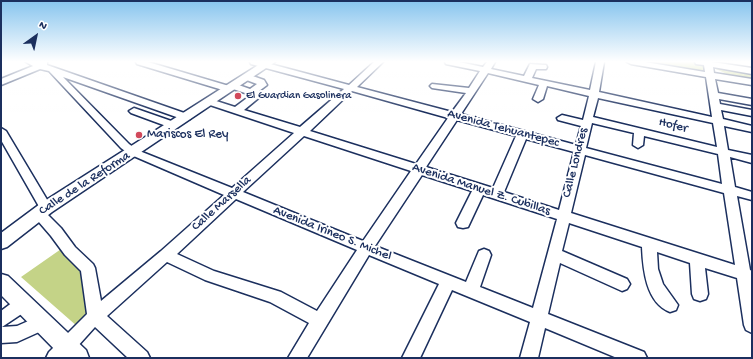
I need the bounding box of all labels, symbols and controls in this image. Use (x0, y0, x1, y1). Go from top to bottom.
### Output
north arrow (16, 16, 56, 56)
text: N (36, 19, 49, 33)
place label: El Guardian Gasolinera (246, 89, 351, 103)
marker: El Guardian Gasolinera (233, 91, 243, 101)
street label: Avenida Tehuantepec (446, 107, 560, 151)
street label: Hofer (657, 115, 689, 137)
place label: Mariscos El Rey (147, 127, 228, 143)
street label: Calle Londres (560, 127, 592, 199)
marker: Mariscos El Rey (134, 130, 144, 140)
street label: Calle de la Reforma (36, 149, 134, 219)
street label: Avenida Manuel Z. Cubillas (410, 160, 552, 220)
street label: Calle Marsella (189, 173, 255, 235)
street label: Avenida Irineo S. Michel (271, 203, 393, 265)

